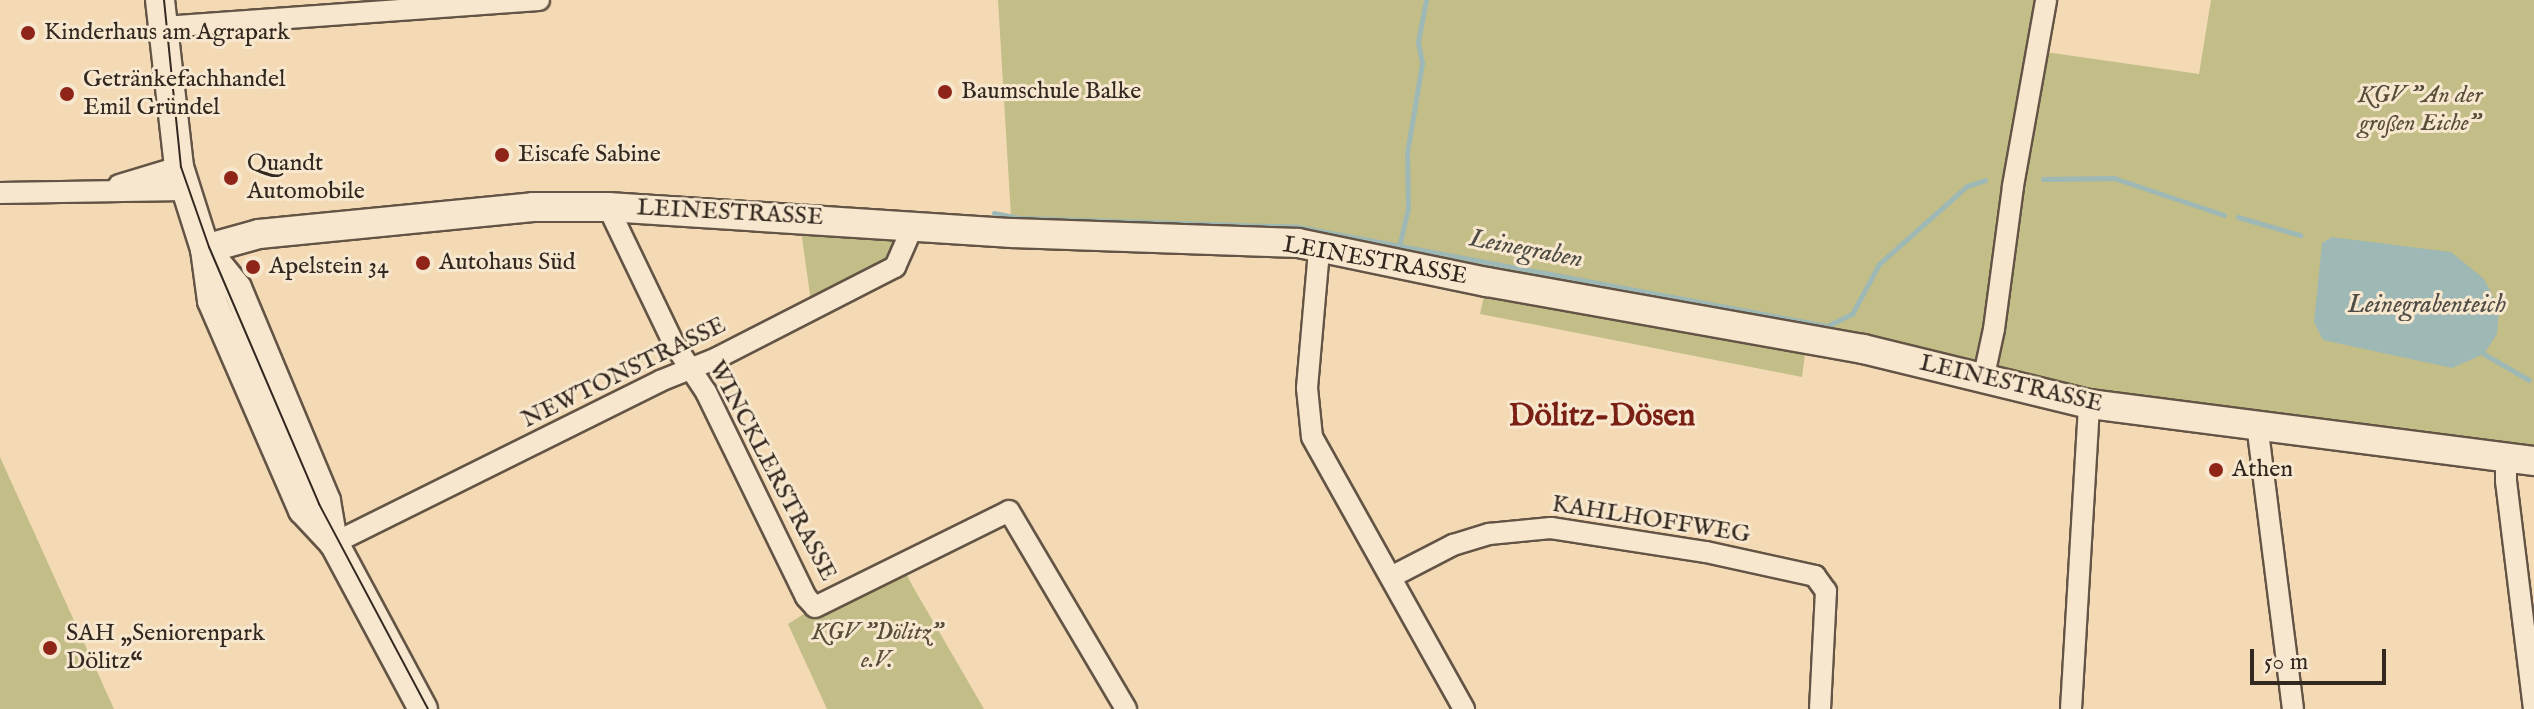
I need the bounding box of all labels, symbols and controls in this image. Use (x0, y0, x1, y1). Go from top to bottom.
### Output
place label: Kinderhaus am Agrapark (44, 19, 290, 47)
marker: Kinderhaus am Agrapark (19, 24, 37, 42)
place label: Getränkefachhandel Emil Gründel (83, 66, 285, 122)
place label: Baumschule Balke (961, 78, 1141, 106)
park label: KGV "An der großen Eiche" (2358, 82, 2482, 138)
marker: Baumschule Balke (936, 83, 954, 101)
marker: Getränkefachhandel Emil Gründel (58, 85, 76, 103)
place label: Eiscafe Sabine (518, 141, 661, 169)
marker: Eiscafe Sabine (493, 146, 511, 164)
place label: Quandt Automobile (247, 150, 365, 206)
marker: Quandt Automobile (222, 169, 240, 187)
street label: LEINESTRASSE (636, 194, 824, 232)
water label: Leinegraben (1467, 223, 1585, 275)
street label: LEINESTRASSE (1281, 231, 1469, 291)
place label: Autohaus Süd (439, 249, 575, 277)
place label: Apelstein 34 (269, 253, 389, 281)
marker: Autohaus Süd (414, 254, 432, 272)
marker: Apelstein 34 (244, 258, 262, 276)
water label: Leinegrabenteich (2348, 289, 2506, 321)
street label: NEWTONSTRASSE (517, 311, 731, 435)
street label: LEINESTRASSE (1917, 349, 2105, 419)
street label: WINCKLERSTRASSE (702, 356, 842, 586)
district label: Dölitz-Dösen (1509, 398, 1695, 436)
place label: Athen (2232, 456, 2293, 484)
marker: Athen (2207, 461, 2225, 479)
street label: KAHLHOFFWEG (1550, 490, 1752, 550)
park label: KGV "Dölitz" e.V. (811, 619, 943, 675)
place label: SAH „Seniorenpark Dölitz“ (66, 620, 265, 676)
scale bar (2254, 633, 2390, 683)
marker: SAH „Seniorenpark Dölitz“ (41, 639, 59, 657)
text: 50 m (2264, 647, 2308, 678)

